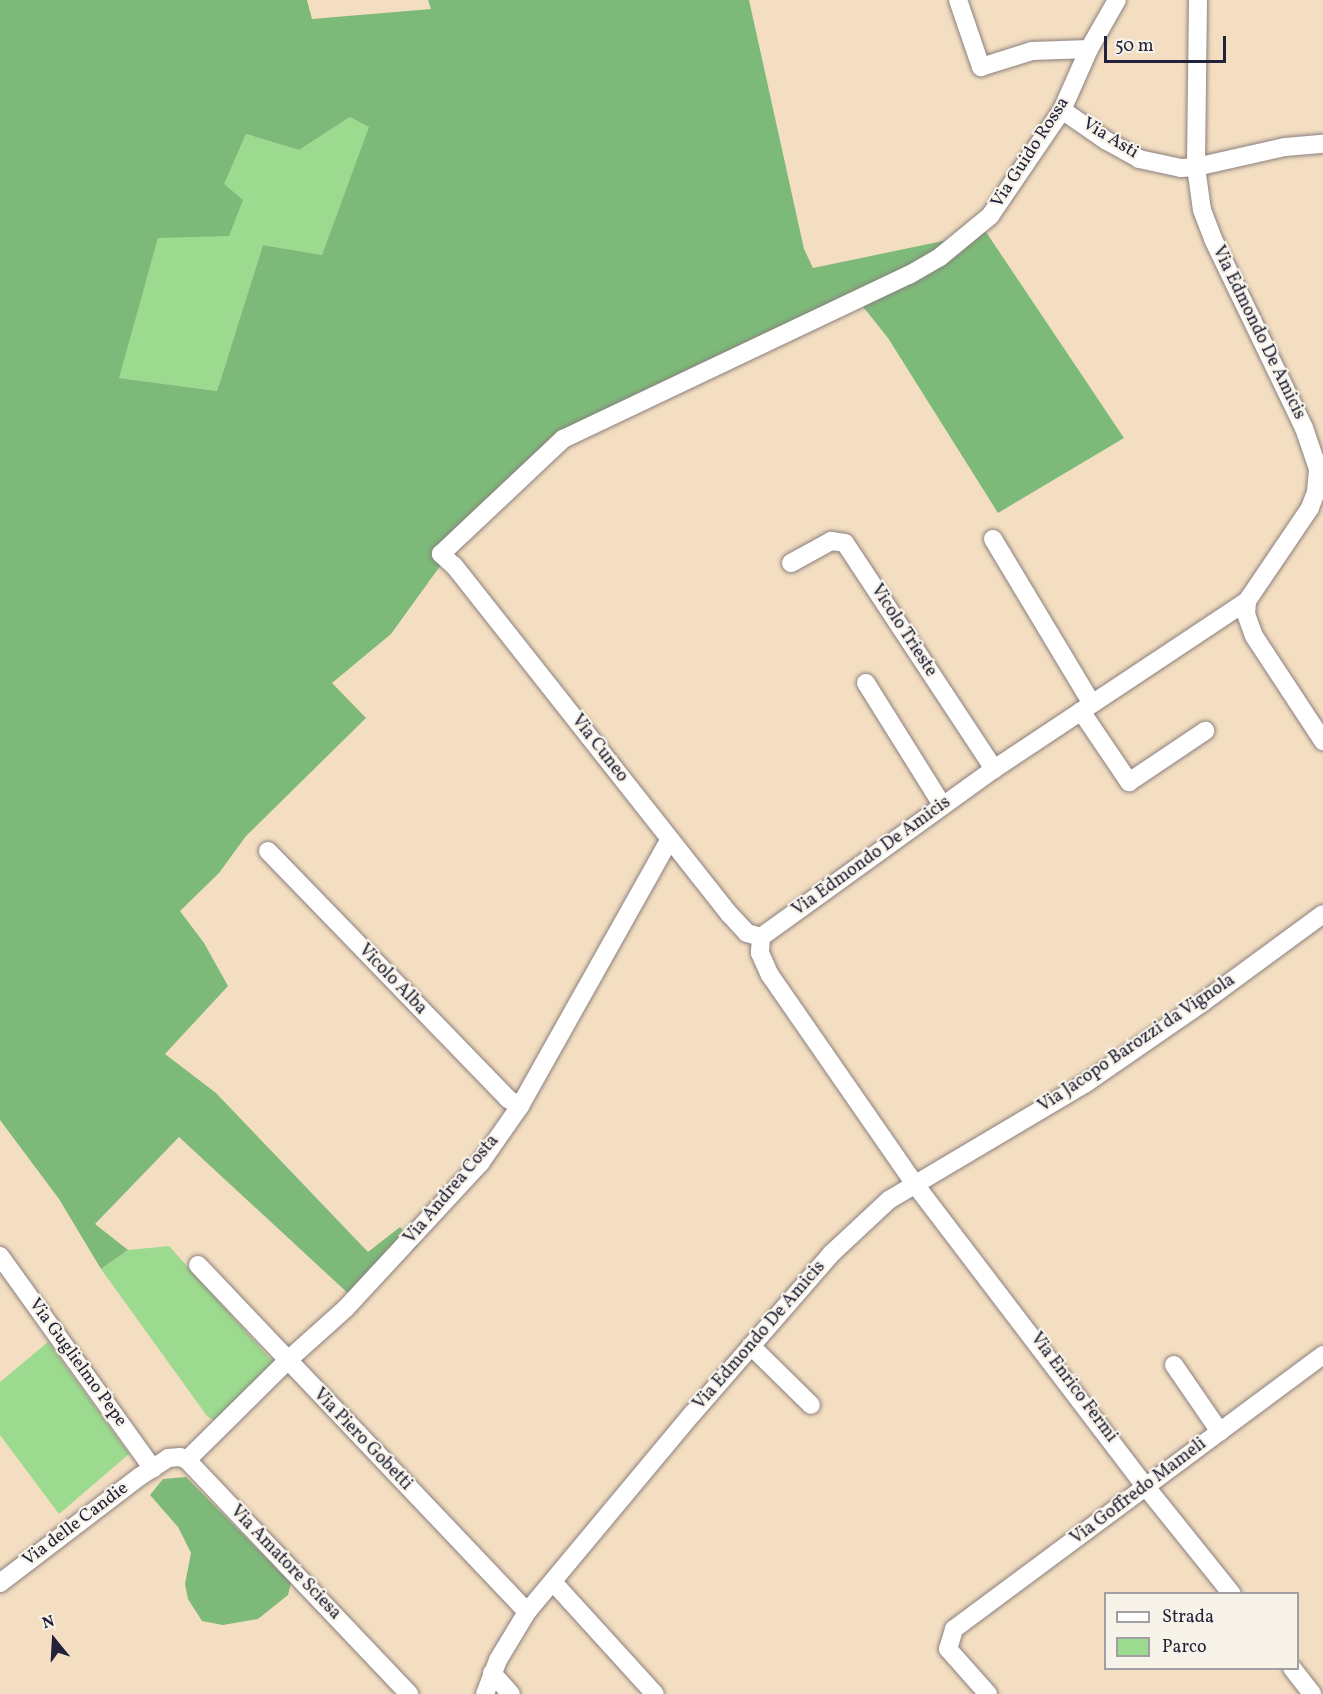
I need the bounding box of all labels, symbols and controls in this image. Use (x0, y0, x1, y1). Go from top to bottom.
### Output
scale bar (1107, 24, 1228, 62)
text: 50 m (1115, 34, 1154, 59)
street label: Via Guido Rossa (987, 94, 1075, 212)
street label: Via Asti (1078, 114, 1142, 164)
street label: Via Edmondo De Amicis (1207, 243, 1309, 423)
street label: Vicolo Trieste (865, 580, 941, 682)
street label: Via Cuneo (566, 711, 632, 787)
street label: Via Edmondo De Amicis (789, 792, 955, 922)
street label: Vicolo Alba (353, 940, 431, 1020)
street label: Via Jacopo Barozzi da Vignola (1034, 970, 1240, 1118)
street label: Via Andrea Costa (400, 1131, 504, 1249)
street label: Via Edmondo De Amicis (689, 1257, 831, 1415)
street label: Via Guglielmo Pepe (23, 1295, 131, 1431)
street label: Via Enrico Fermi (1025, 1329, 1121, 1447)
street label: Via Piero Gobetti (308, 1385, 416, 1495)
street label: Via Goffredo Mameli (1067, 1434, 1211, 1550)
street label: Via delle Candie (19, 1478, 133, 1572)
street label: Via Amatore Sciesa (225, 1501, 345, 1625)
legend (1104, 1592, 1299, 1670)
text: Strada (1162, 1605, 1214, 1630)
north arrow (24, 1610, 84, 1670)
text: N (40, 1611, 57, 1635)
text: Parco (1162, 1635, 1207, 1660)

